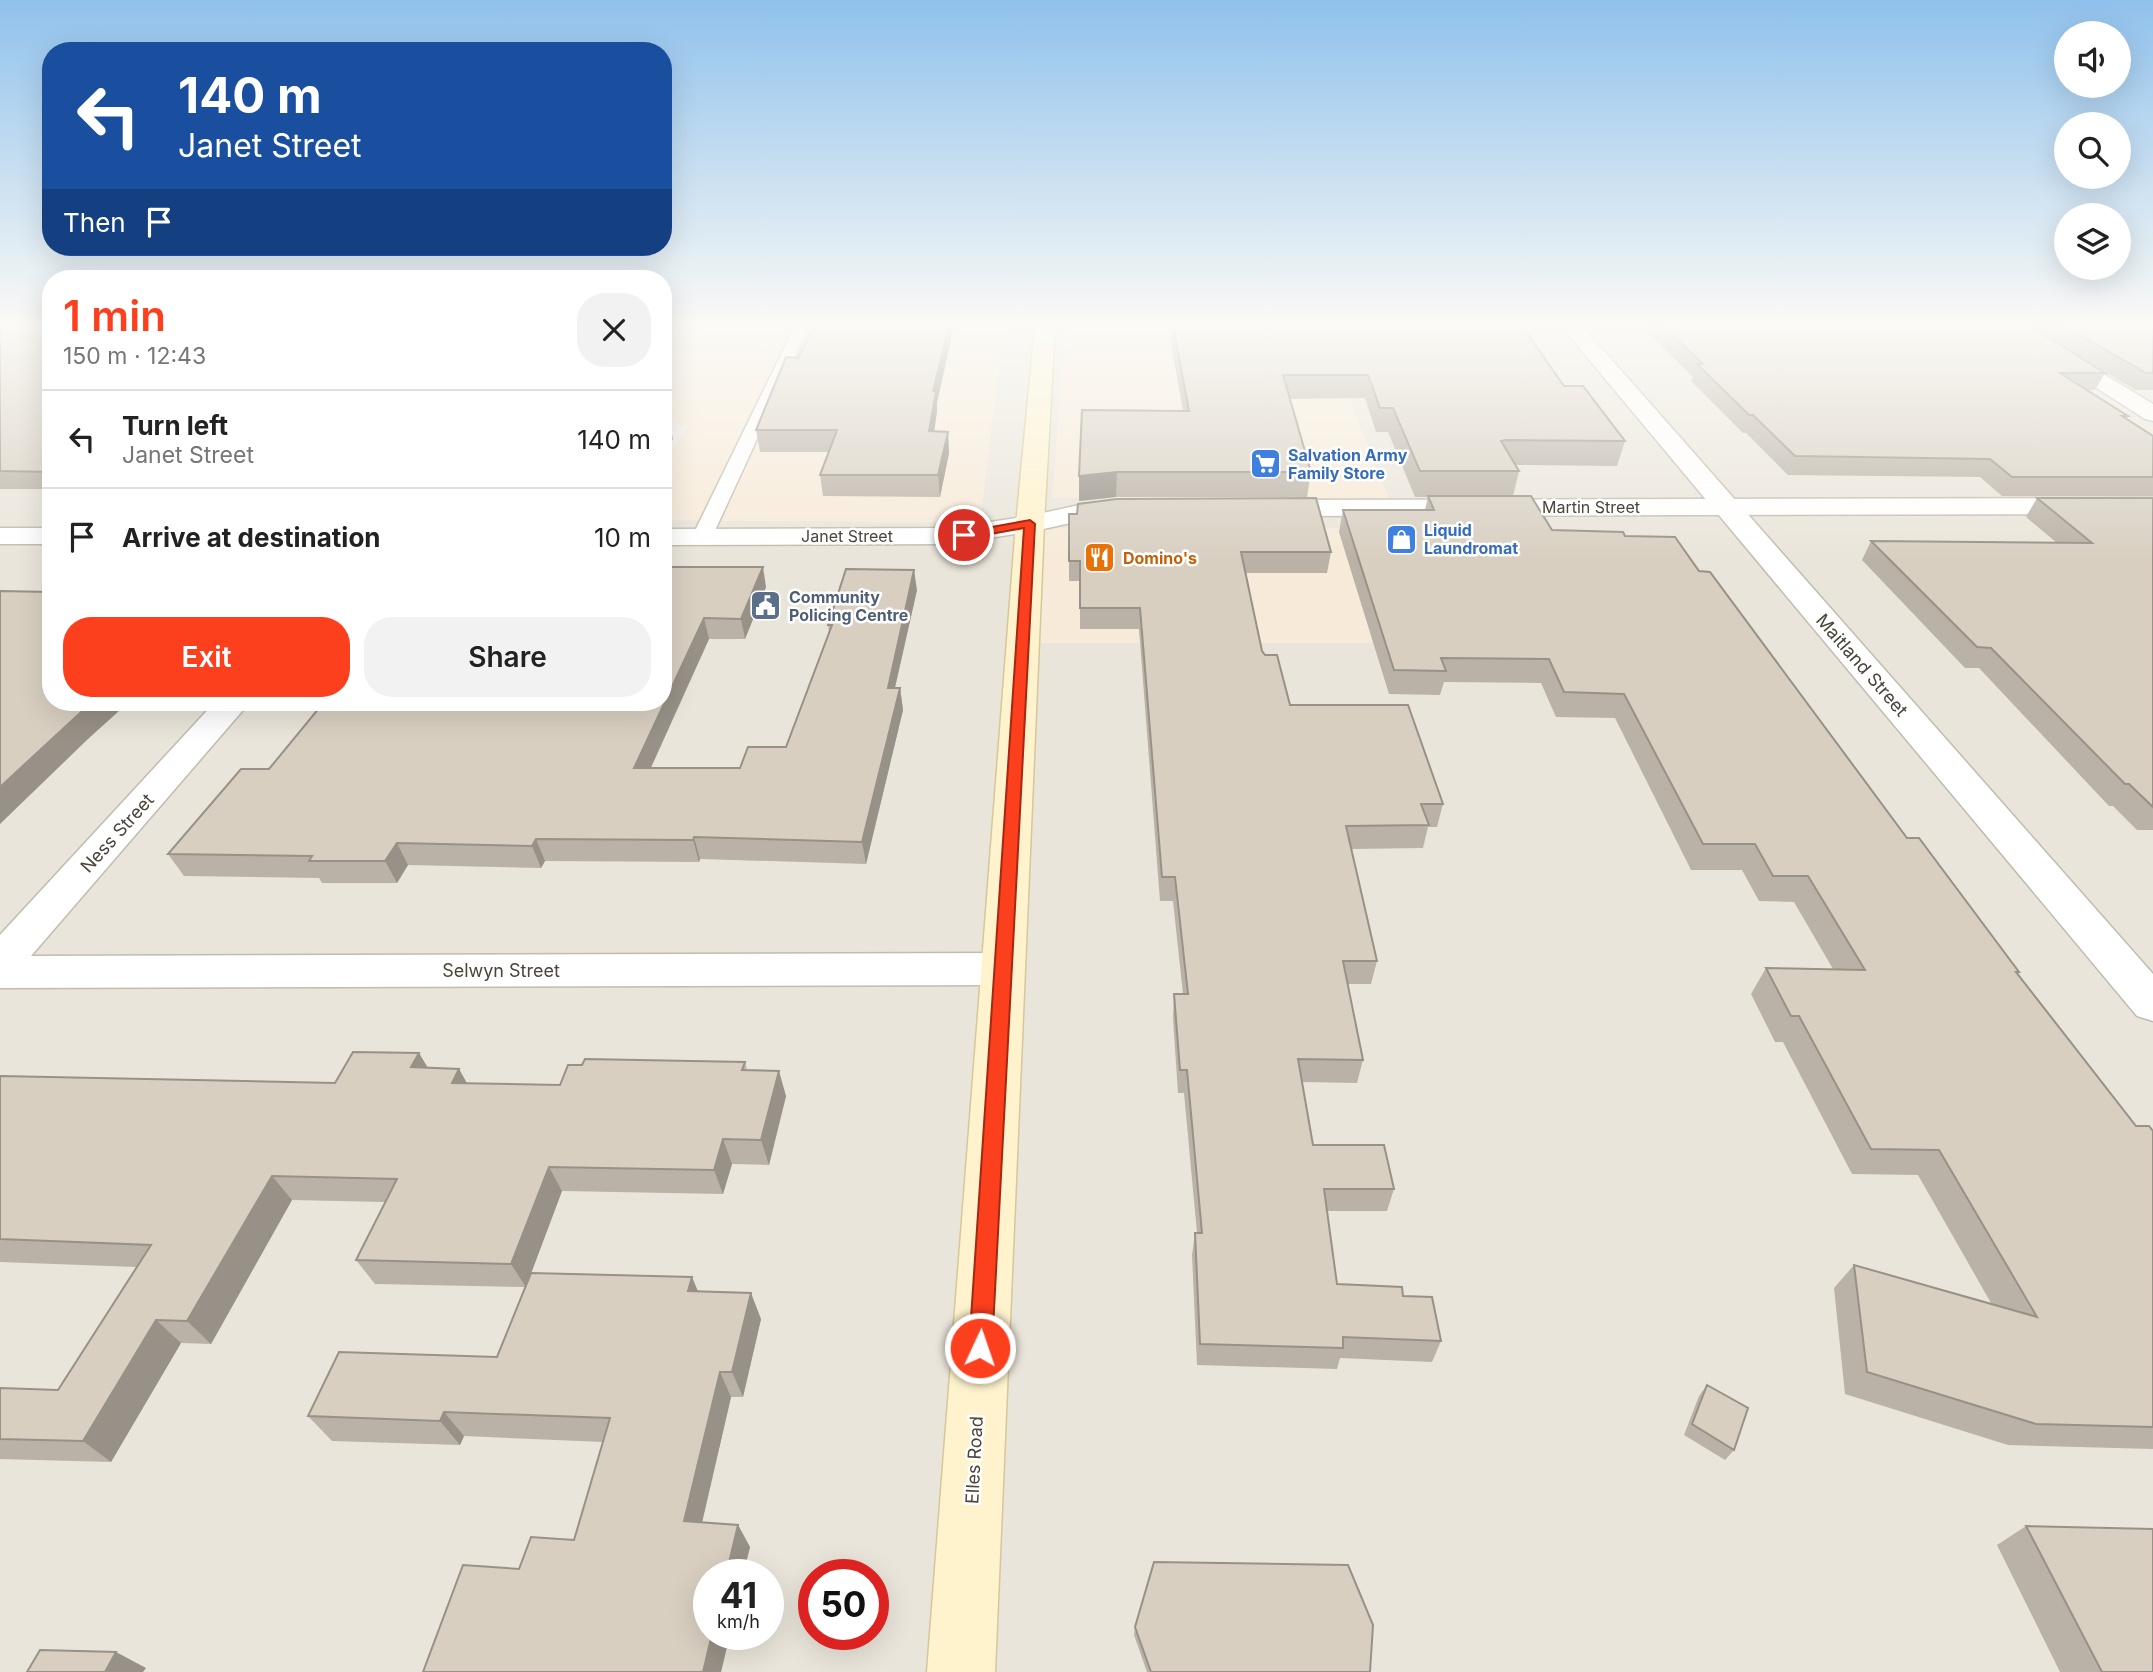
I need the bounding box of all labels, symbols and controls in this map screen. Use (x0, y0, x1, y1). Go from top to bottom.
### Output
map controls (2054, 21, 2131, 280)
button: sound (2054, 21, 2131, 98)
text: 140 m (178, 66, 322, 125)
icon: left (63, 70, 154, 161)
button: search (2054, 112, 2131, 189)
text: Janet Street (178, 126, 362, 165)
icon: arrive (140, 203, 178, 241)
button: layers (2054, 203, 2131, 280)
text: Then (63, 207, 126, 238)
text: 1 min (63, 290, 166, 341)
button: close (577, 293, 651, 367)
text: 150 m · 12:43 (63, 342, 206, 370)
text: Turn left (122, 410, 228, 441)
icon: left (63, 420, 101, 458)
text: 140 m (577, 424, 651, 455)
text: Janet Street (122, 441, 254, 469)
place label: Salvation Army Family Store (1288, 445, 1408, 483)
supermarket icon: Salvation Army Family Store (1248, 447, 1282, 481)
street label: Martin Street (1542, 497, 1640, 517)
pin (934, 505, 994, 565)
icon: arrive (945, 516, 983, 554)
icon: arrive (63, 518, 101, 556)
place label: Liquid Laundromat (1424, 520, 1518, 558)
text: Arrive at destination (122, 522, 381, 553)
text: 10 m (594, 522, 651, 553)
shop icon: Liquid Laundromat (1384, 522, 1418, 556)
street label: Janet Street (801, 526, 893, 546)
restaurant icon: Domino's (1083, 541, 1117, 575)
place label: Domino's (1123, 548, 1197, 568)
place label: Community Policing Centre (789, 587, 908, 625)
public building icon: Community Policing Centre (749, 589, 783, 623)
street label: Maitland Street (1812, 610, 1912, 720)
button: Exit (63, 617, 350, 697)
button: Share (364, 617, 651, 697)
street label: Ness Street (76, 789, 158, 877)
street label: Selwyn Street (442, 960, 560, 981)
position arrow (943, 1311, 1017, 1385)
street label: Elles Road (961, 1416, 987, 1504)
speed limit sign: 50 (798, 1559, 889, 1650)
text: 41 (720, 1574, 757, 1616)
text: km/h (717, 1611, 760, 1632)

